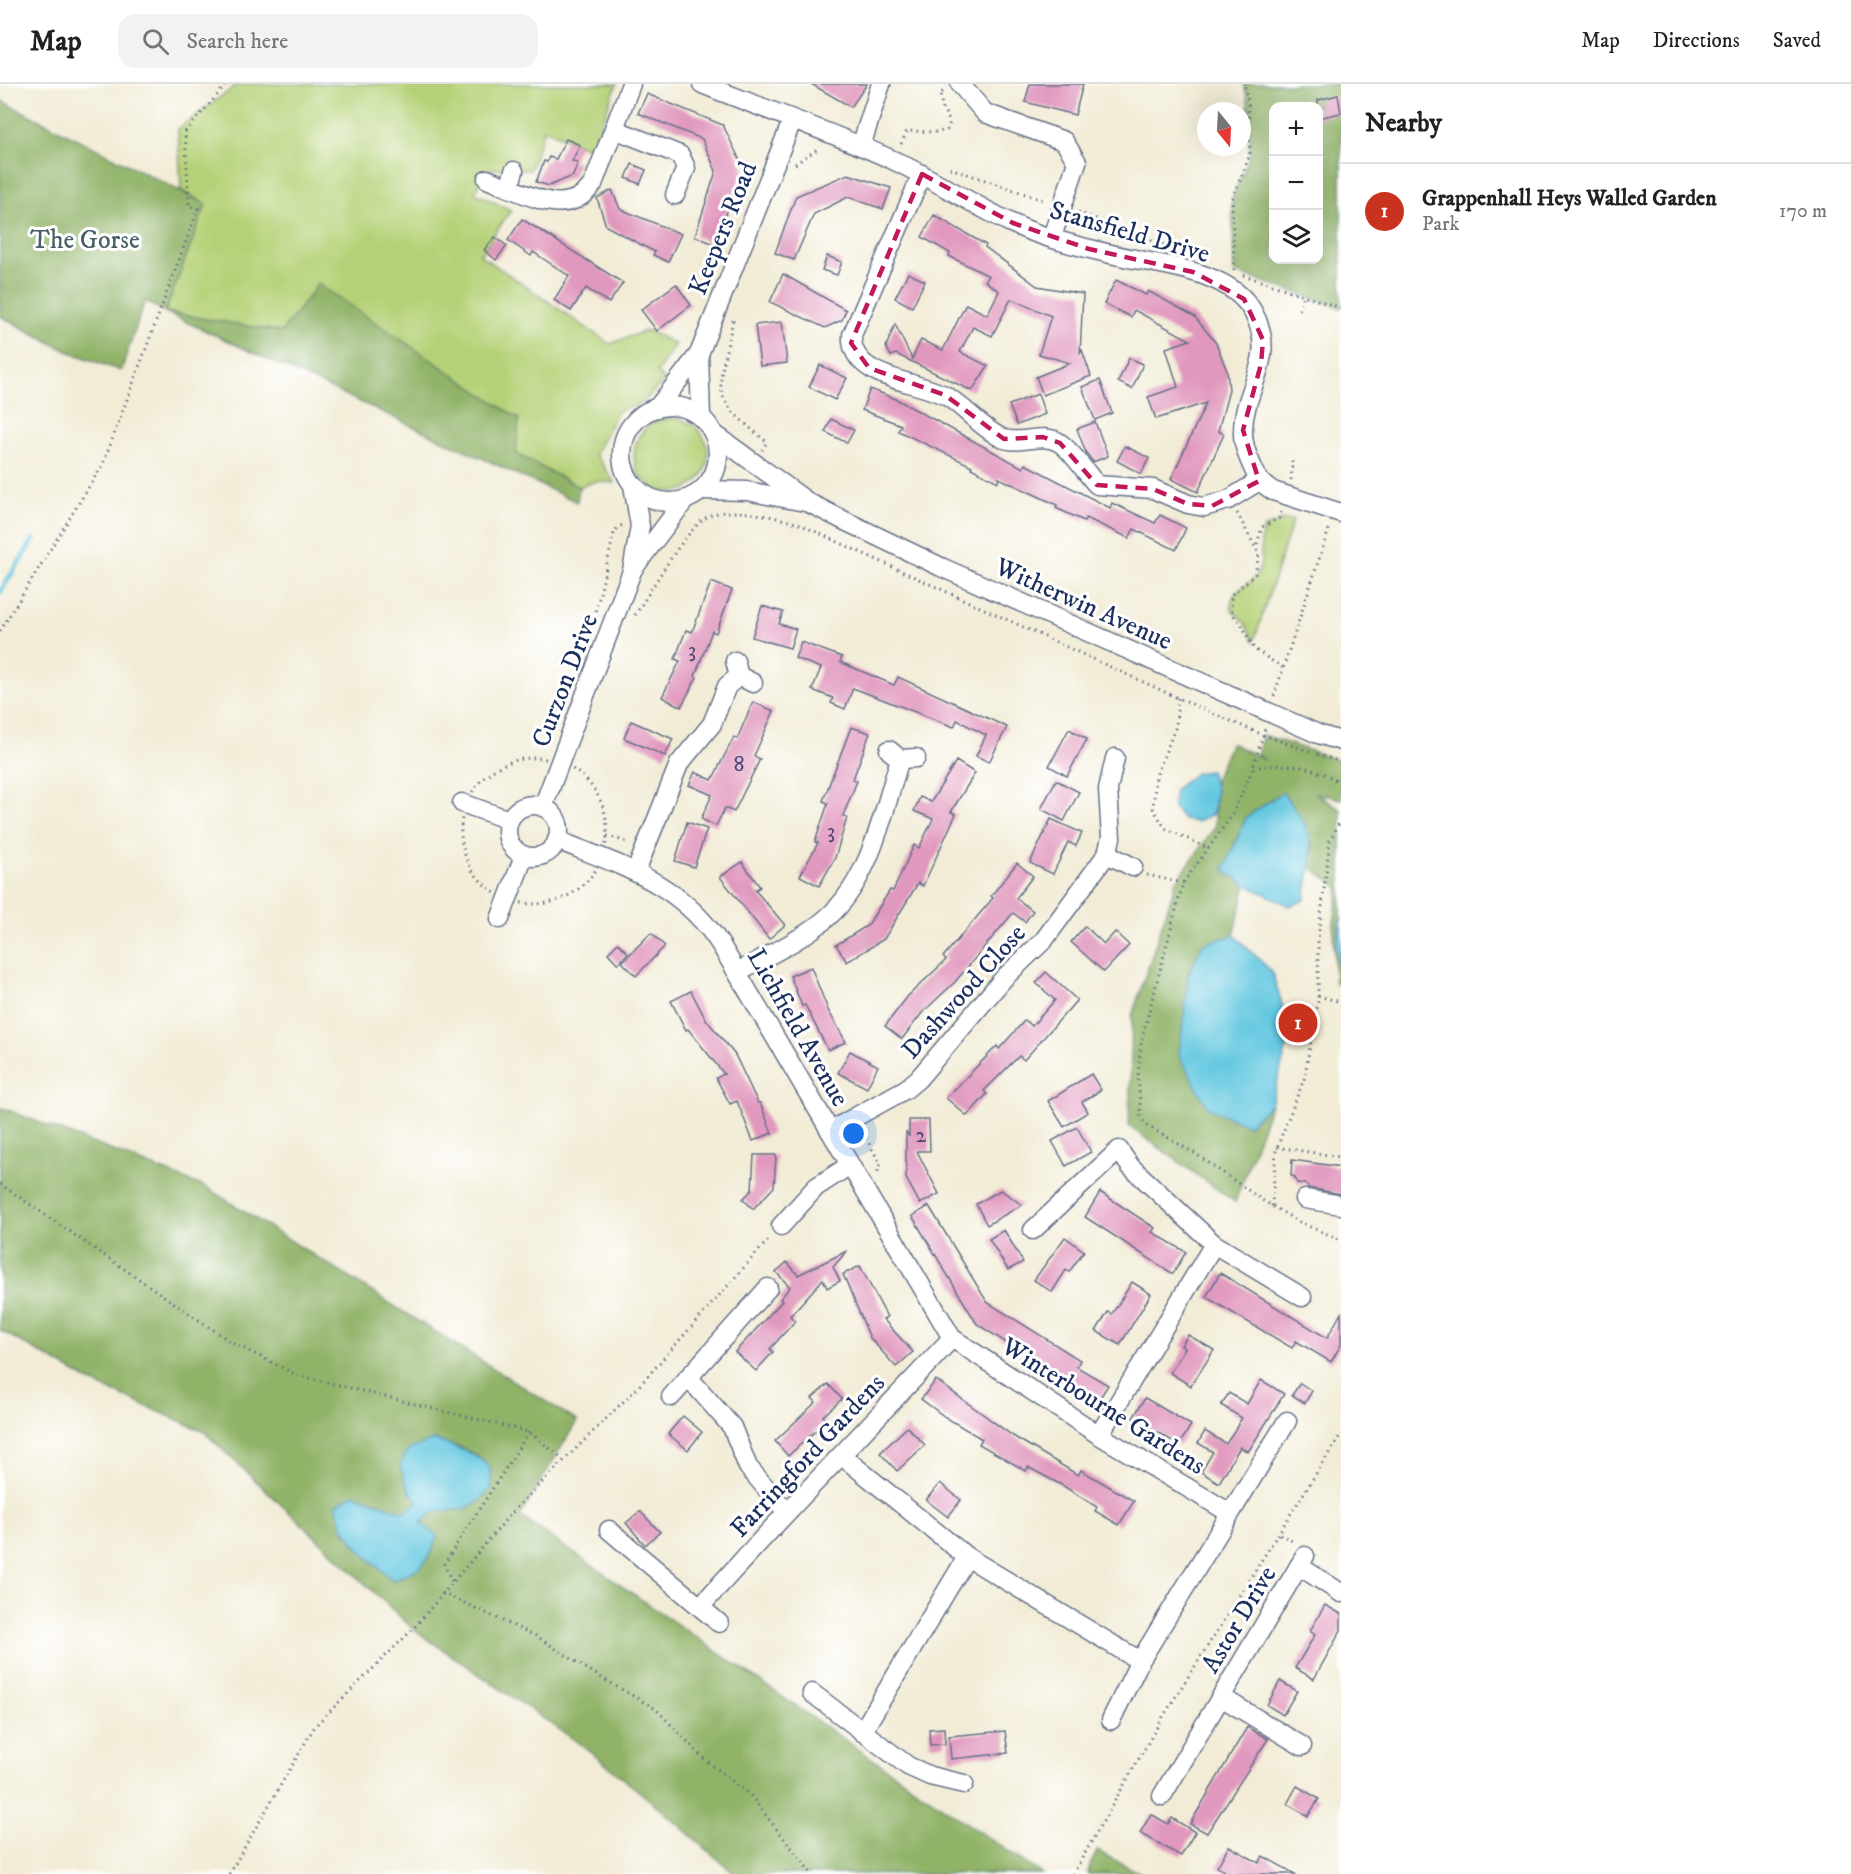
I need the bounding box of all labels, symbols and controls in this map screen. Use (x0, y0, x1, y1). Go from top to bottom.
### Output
search box (118, 14, 538, 68)
text: Map (30, 24, 82, 59)
icon: search (139, 25, 172, 58)
text: Search here (187, 28, 288, 55)
text: Map (1581, 28, 1620, 54)
text: Directions (1653, 28, 1740, 54)
text: Saved (1773, 28, 1821, 54)
north arrow (1197, 102, 1251, 156)
map controls (1269, 102, 1323, 264)
button: + (1269, 102, 1323, 156)
text: Nearby (1365, 107, 1442, 140)
button: − (1269, 156, 1323, 210)
street label: Keepers Road (682, 157, 765, 300)
text: Grappenhall Heys Walled Garden (1422, 185, 1717, 212)
street label: Stansfield Drive (1046, 194, 1213, 271)
text: 1 (1381, 199, 1388, 224)
text: 170 m (1779, 199, 1827, 224)
button: layers (1269, 210, 1323, 264)
text: Park (1422, 212, 1459, 237)
park label: The Gorse (30, 224, 140, 257)
street label: Witherwin Avenue (989, 550, 1177, 658)
street label: Curzon Drive (525, 609, 606, 752)
house number: 3 (688, 637, 696, 664)
house number: 8 (733, 751, 745, 778)
house number: 3 (827, 818, 835, 845)
street label: Dashwood Close (895, 918, 1033, 1066)
street label: Lichfield Avenue (739, 943, 856, 1113)
pin: 1 (1278, 1000, 1318, 1046)
your location (839, 1119, 868, 1148)
house number: 2 (916, 1122, 927, 1149)
street label: Winterbourne Gardens (994, 1330, 1211, 1482)
street label: Farringford Gardens (724, 1367, 893, 1545)
street label: Astor Drive (1194, 1560, 1284, 1679)

